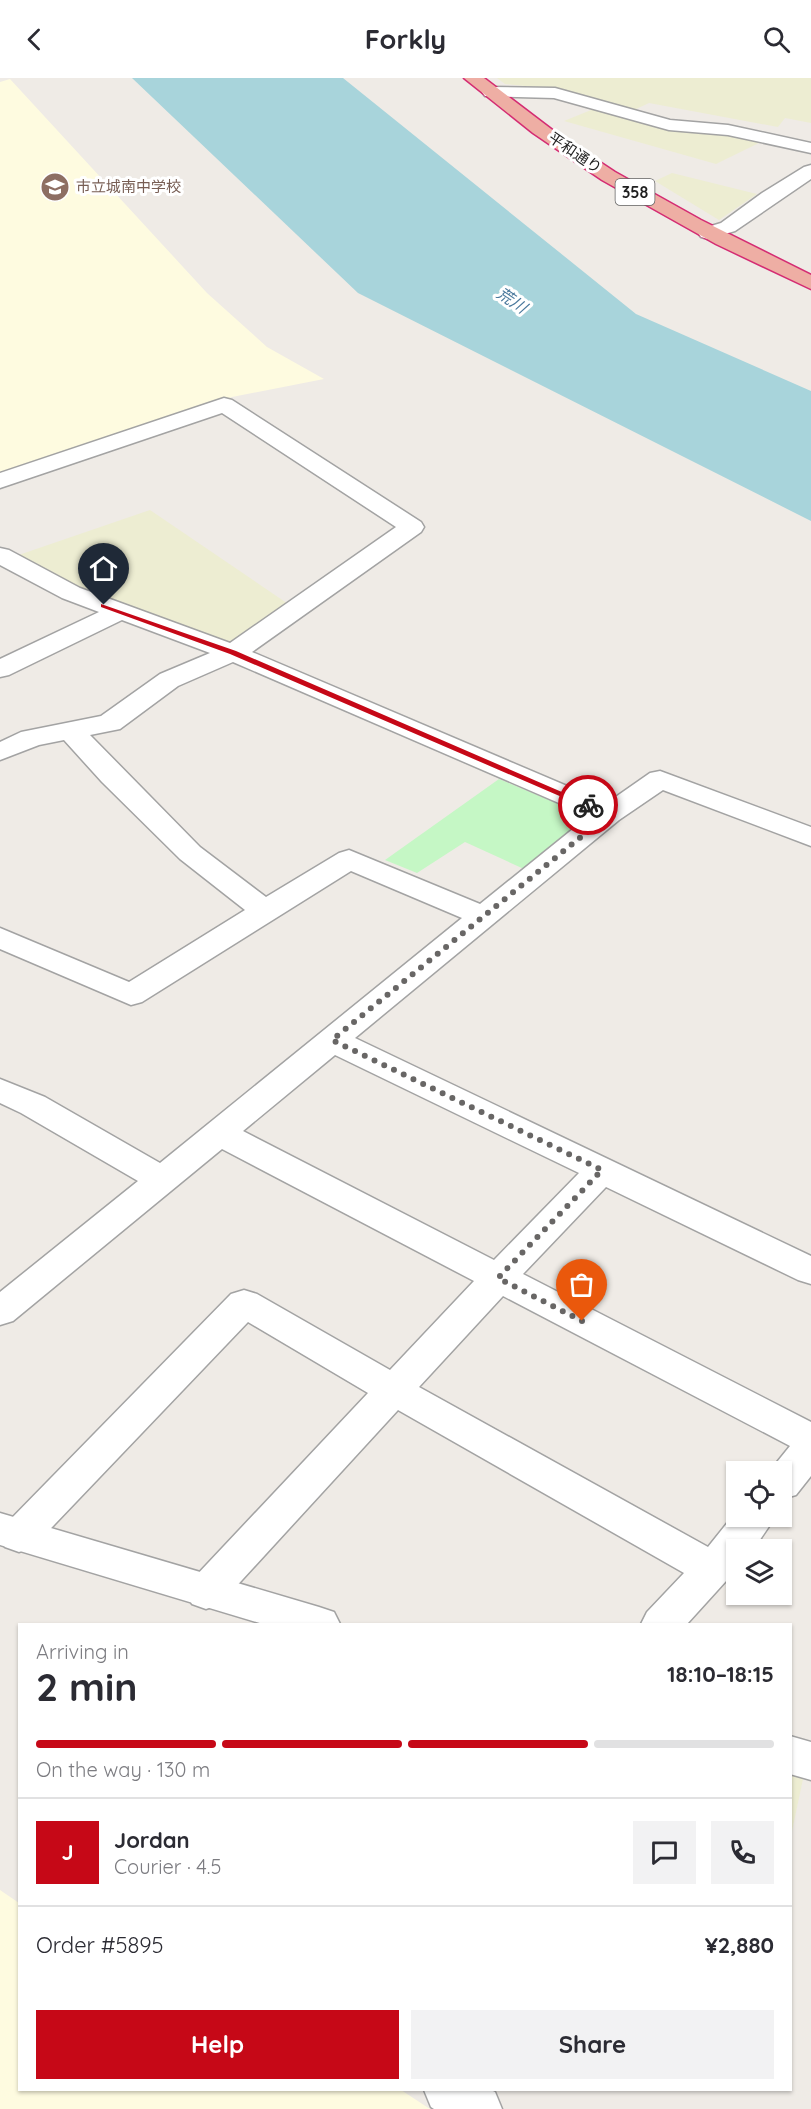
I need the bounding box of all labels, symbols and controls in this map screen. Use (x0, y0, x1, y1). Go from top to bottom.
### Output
text: Forkly (365, 22, 446, 56)
icon: back (18, 23, 51, 56)
icon: search (760, 23, 793, 56)
street label: 平和通り (545, 128, 605, 177)
school or university icon: 市立城南中学校 (39, 171, 71, 203)
place label: 市立城南中学校 (76, 177, 181, 196)
road number: 358 (616, 179, 654, 205)
water label: 荒川 (493, 283, 533, 318)
pin (78, 543, 129, 605)
icon: home (87, 552, 120, 585)
courier (558, 775, 618, 835)
icon: bike (572, 789, 605, 822)
pin (556, 1259, 607, 1321)
icon: bag (565, 1268, 598, 1301)
map controls (726, 1461, 792, 1605)
button: locate (726, 1461, 792, 1527)
button: layers (726, 1539, 792, 1605)
text: Arriving in (36, 1639, 129, 1664)
text: 18:10–18:15 (667, 1660, 774, 1688)
text: 2 min (36, 1662, 138, 1711)
text: On the way · 130 m (36, 1757, 210, 1782)
button: chat (633, 1821, 696, 1884)
button: phone (711, 1821, 774, 1884)
text: Jordan (114, 1826, 190, 1854)
text: J (61, 1838, 74, 1866)
text: Courier · 4.5 (114, 1854, 221, 1879)
text: Order #5895 (36, 1931, 164, 1959)
text: ¥2,880 (705, 1931, 774, 1959)
button: Help (36, 2010, 399, 2079)
button: Share (411, 2010, 774, 2079)

